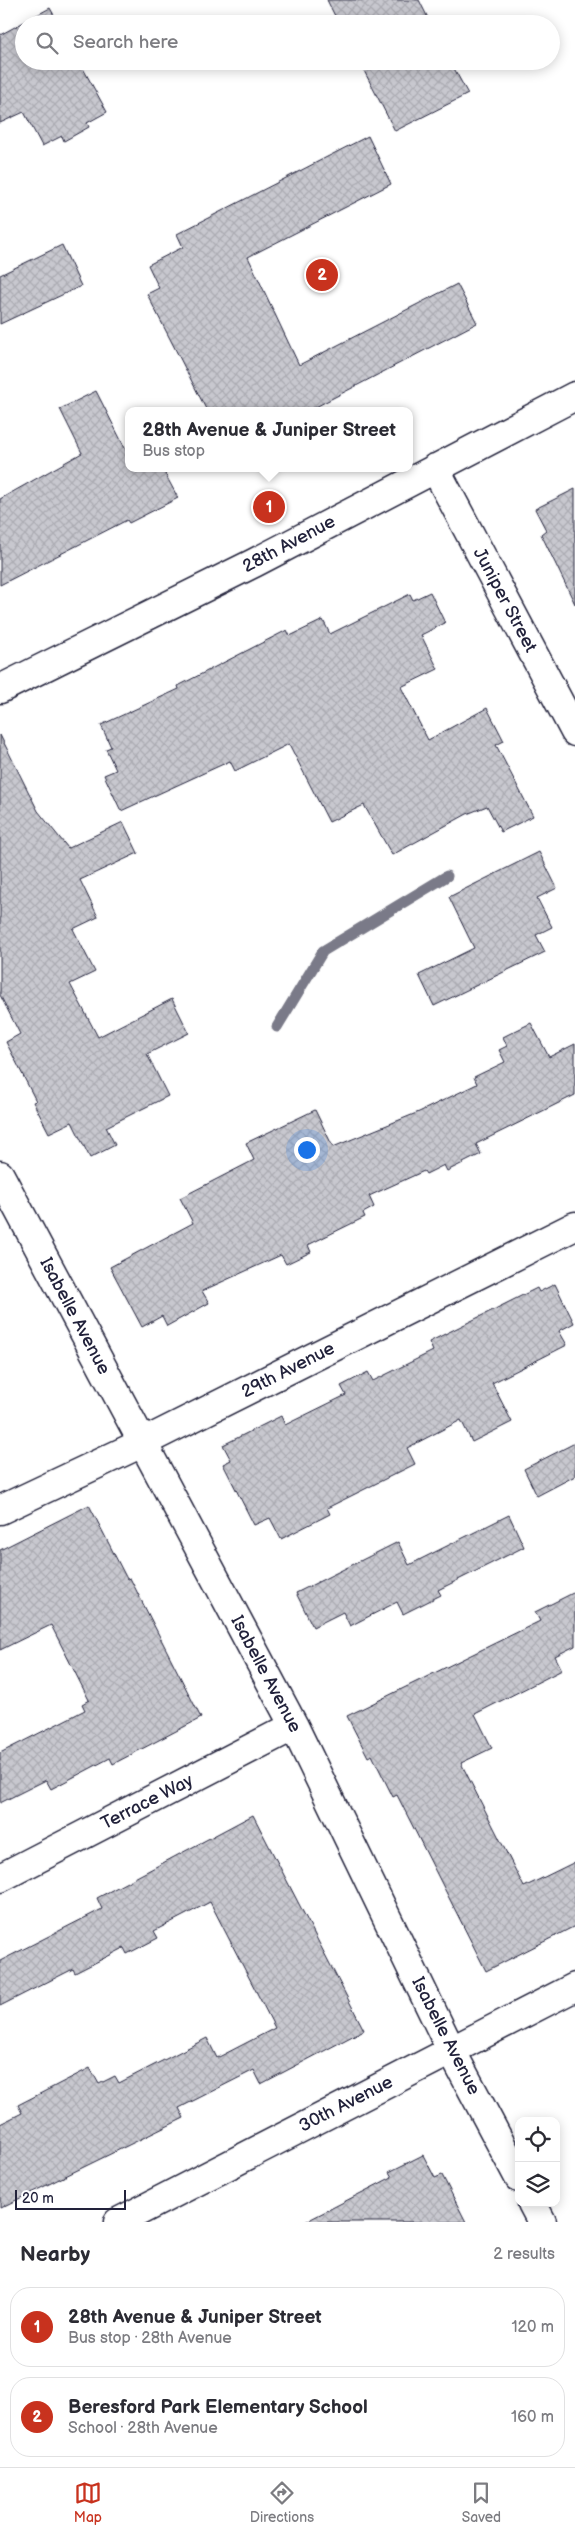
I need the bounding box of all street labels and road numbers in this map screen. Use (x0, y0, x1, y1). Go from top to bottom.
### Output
street label: 28th Avenue (239, 511, 339, 577)
street label: Juniper Street (469, 544, 542, 656)
street label: Isabelle Avenue (35, 1254, 115, 1378)
street label: 29th Avenue (238, 1337, 338, 1402)
street label: Isabelle Avenue (226, 1612, 306, 1736)
street label: Terrace Way (97, 1769, 197, 1834)
street label: Isabelle Avenue (407, 1974, 485, 2099)
street label: 30th Avenue (296, 2071, 397, 2137)

